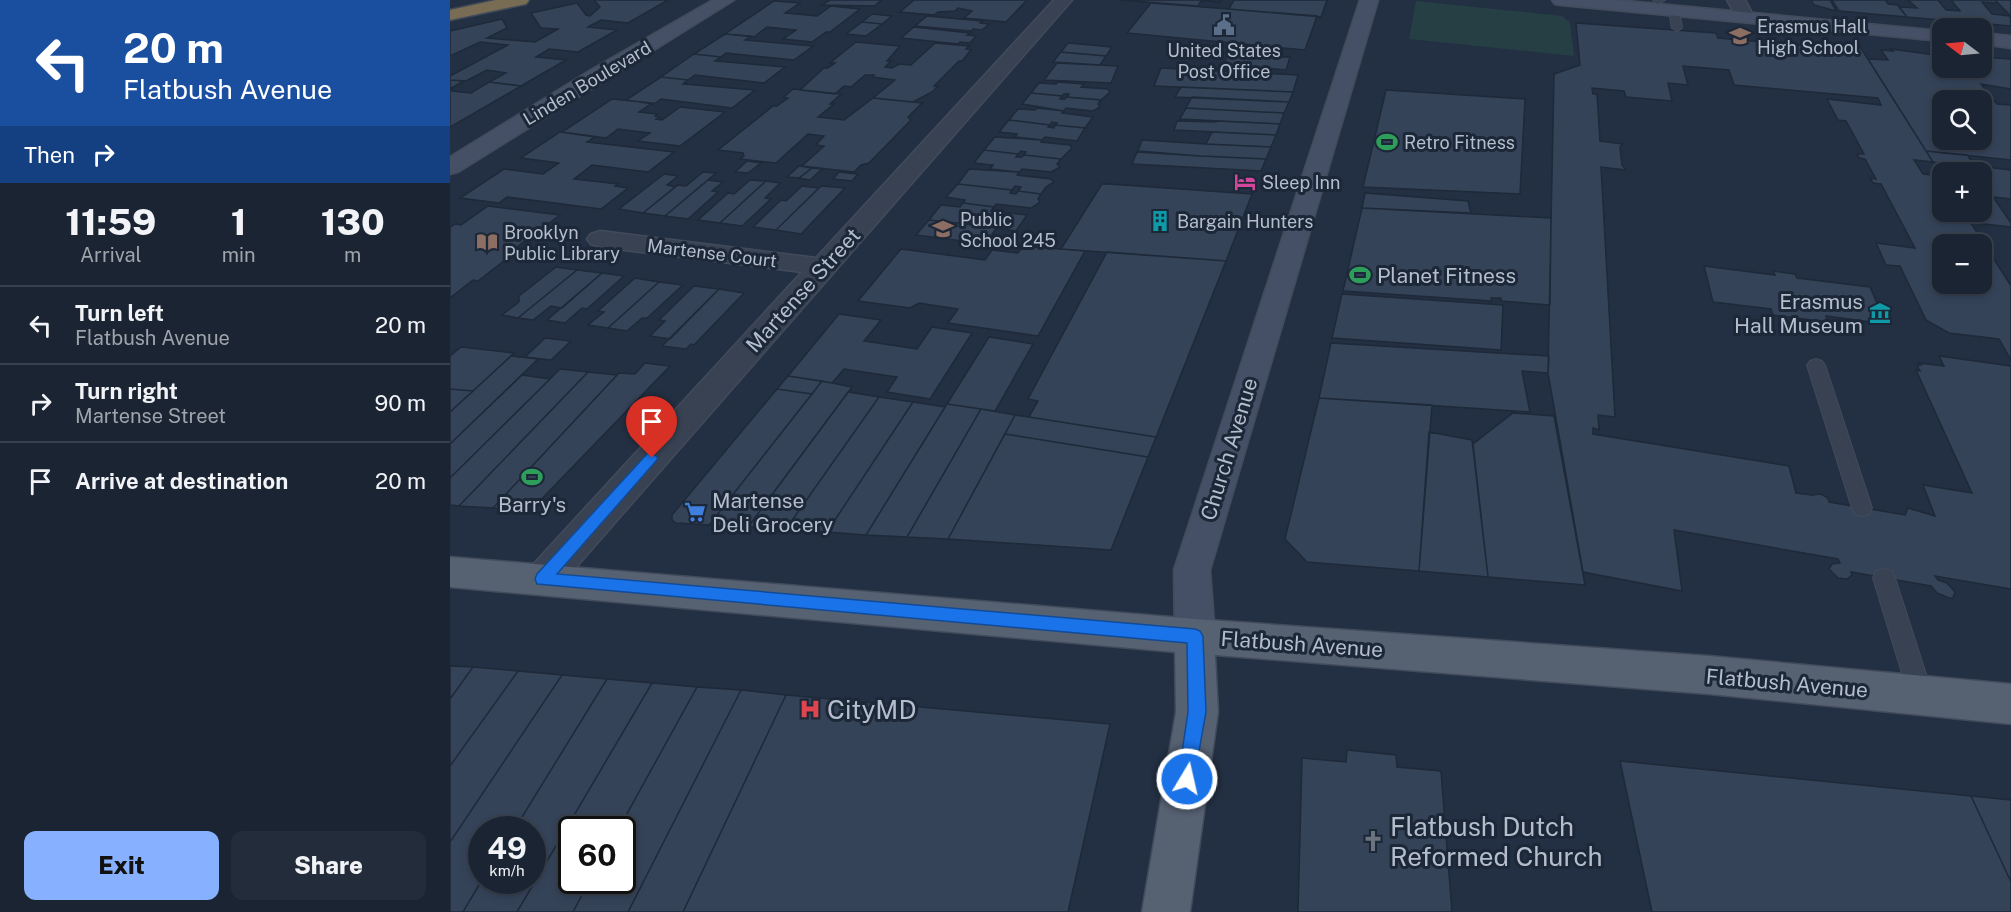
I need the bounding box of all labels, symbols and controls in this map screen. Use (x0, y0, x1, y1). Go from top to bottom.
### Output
public building icon: United States Post Office (1212, 13, 1236, 37)
place label: Erasmus Hall High School (1757, 16, 1867, 58)
north arrow (1932, 18, 1992, 78)
map controls (1932, 18, 1992, 294)
text: 20 m (123, 23, 224, 72)
icon: left (24, 24, 102, 102)
school or university icon: Erasmus Hall High School (1728, 24, 1752, 48)
street label: Linden Boulevard (519, 37, 655, 129)
place label: United States Post Office (1167, 40, 1281, 82)
text: Flatbush Avenue (123, 73, 332, 105)
button: search (1932, 90, 1992, 150)
sports icon: Retro Fitness (1375, 130, 1399, 154)
place label: Retro Fitness (1404, 132, 1515, 153)
icon: right (87, 138, 120, 171)
text: Then (24, 142, 75, 168)
button: + (1932, 162, 1992, 222)
hotel icon: Sleep Inn (1233, 170, 1257, 194)
place label: Sleep Inn (1262, 172, 1340, 193)
text: 11:59 (65, 201, 156, 243)
text: 1 (231, 201, 246, 243)
text: 130 (321, 201, 385, 243)
place label: Public School 245 (960, 209, 1056, 251)
building icon: Bargain Hunters (1148, 209, 1172, 233)
place label: Bargain Hunters (1177, 211, 1313, 232)
school or university icon: Public School 245 (931, 217, 955, 241)
place label: Brooklyn Public Library (504, 222, 620, 264)
street label: Martense Street (741, 223, 865, 357)
library icon: Brooklyn Public Library (475, 230, 499, 254)
button: − (1932, 234, 1992, 294)
street label: Martense Court (646, 235, 778, 271)
text: Arrival (80, 243, 142, 267)
text: min (222, 243, 256, 267)
text: m (344, 243, 361, 267)
sports icon: Planet Fitness (1348, 263, 1372, 287)
place label: Planet Fitness (1377, 263, 1516, 288)
place label: Erasmus Hall Museum (1734, 289, 1863, 338)
text: Turn left (75, 300, 164, 326)
museum icon: Erasmus Hall Museum (1868, 301, 1892, 325)
icon: left (24, 309, 57, 342)
text: 20 m (375, 312, 426, 338)
text: Flatbush Avenue (75, 326, 230, 350)
street label: Church Avenue (1195, 375, 1263, 523)
text: Turn right (75, 378, 178, 404)
icon: right (24, 387, 57, 420)
text: 90 m (375, 390, 426, 416)
pin (626, 396, 677, 458)
text: Martense Street (75, 404, 226, 428)
icon: arrive (635, 405, 668, 438)
icon: arrive (24, 465, 57, 498)
sports icon: Barry's (520, 465, 544, 489)
text: Arrive at destination (75, 468, 288, 494)
text: 20 m (375, 468, 426, 494)
place label: Martense Deli Grocery (712, 488, 833, 537)
place label: Barry's (498, 492, 566, 517)
supermarket icon: Martense Deli Grocery (683, 500, 707, 524)
street label: Flatbush Avenue (1220, 626, 1384, 662)
street label: Flatbush Avenue (1705, 663, 1869, 703)
place label: CityMD (827, 694, 916, 725)
hospital icon: CityMD (798, 697, 822, 721)
position arrow (1155, 747, 1219, 811)
place label: Flatbush Dutch Reformed Church (1390, 811, 1602, 872)
speed limit sign: 60 (558, 816, 636, 894)
church icon: Flatbush Dutch Reformed Church (1361, 829, 1385, 853)
text: 49 (487, 830, 527, 866)
button: Exit (24, 831, 219, 900)
button: Share (231, 831, 426, 900)
text: km/h (489, 862, 525, 879)

